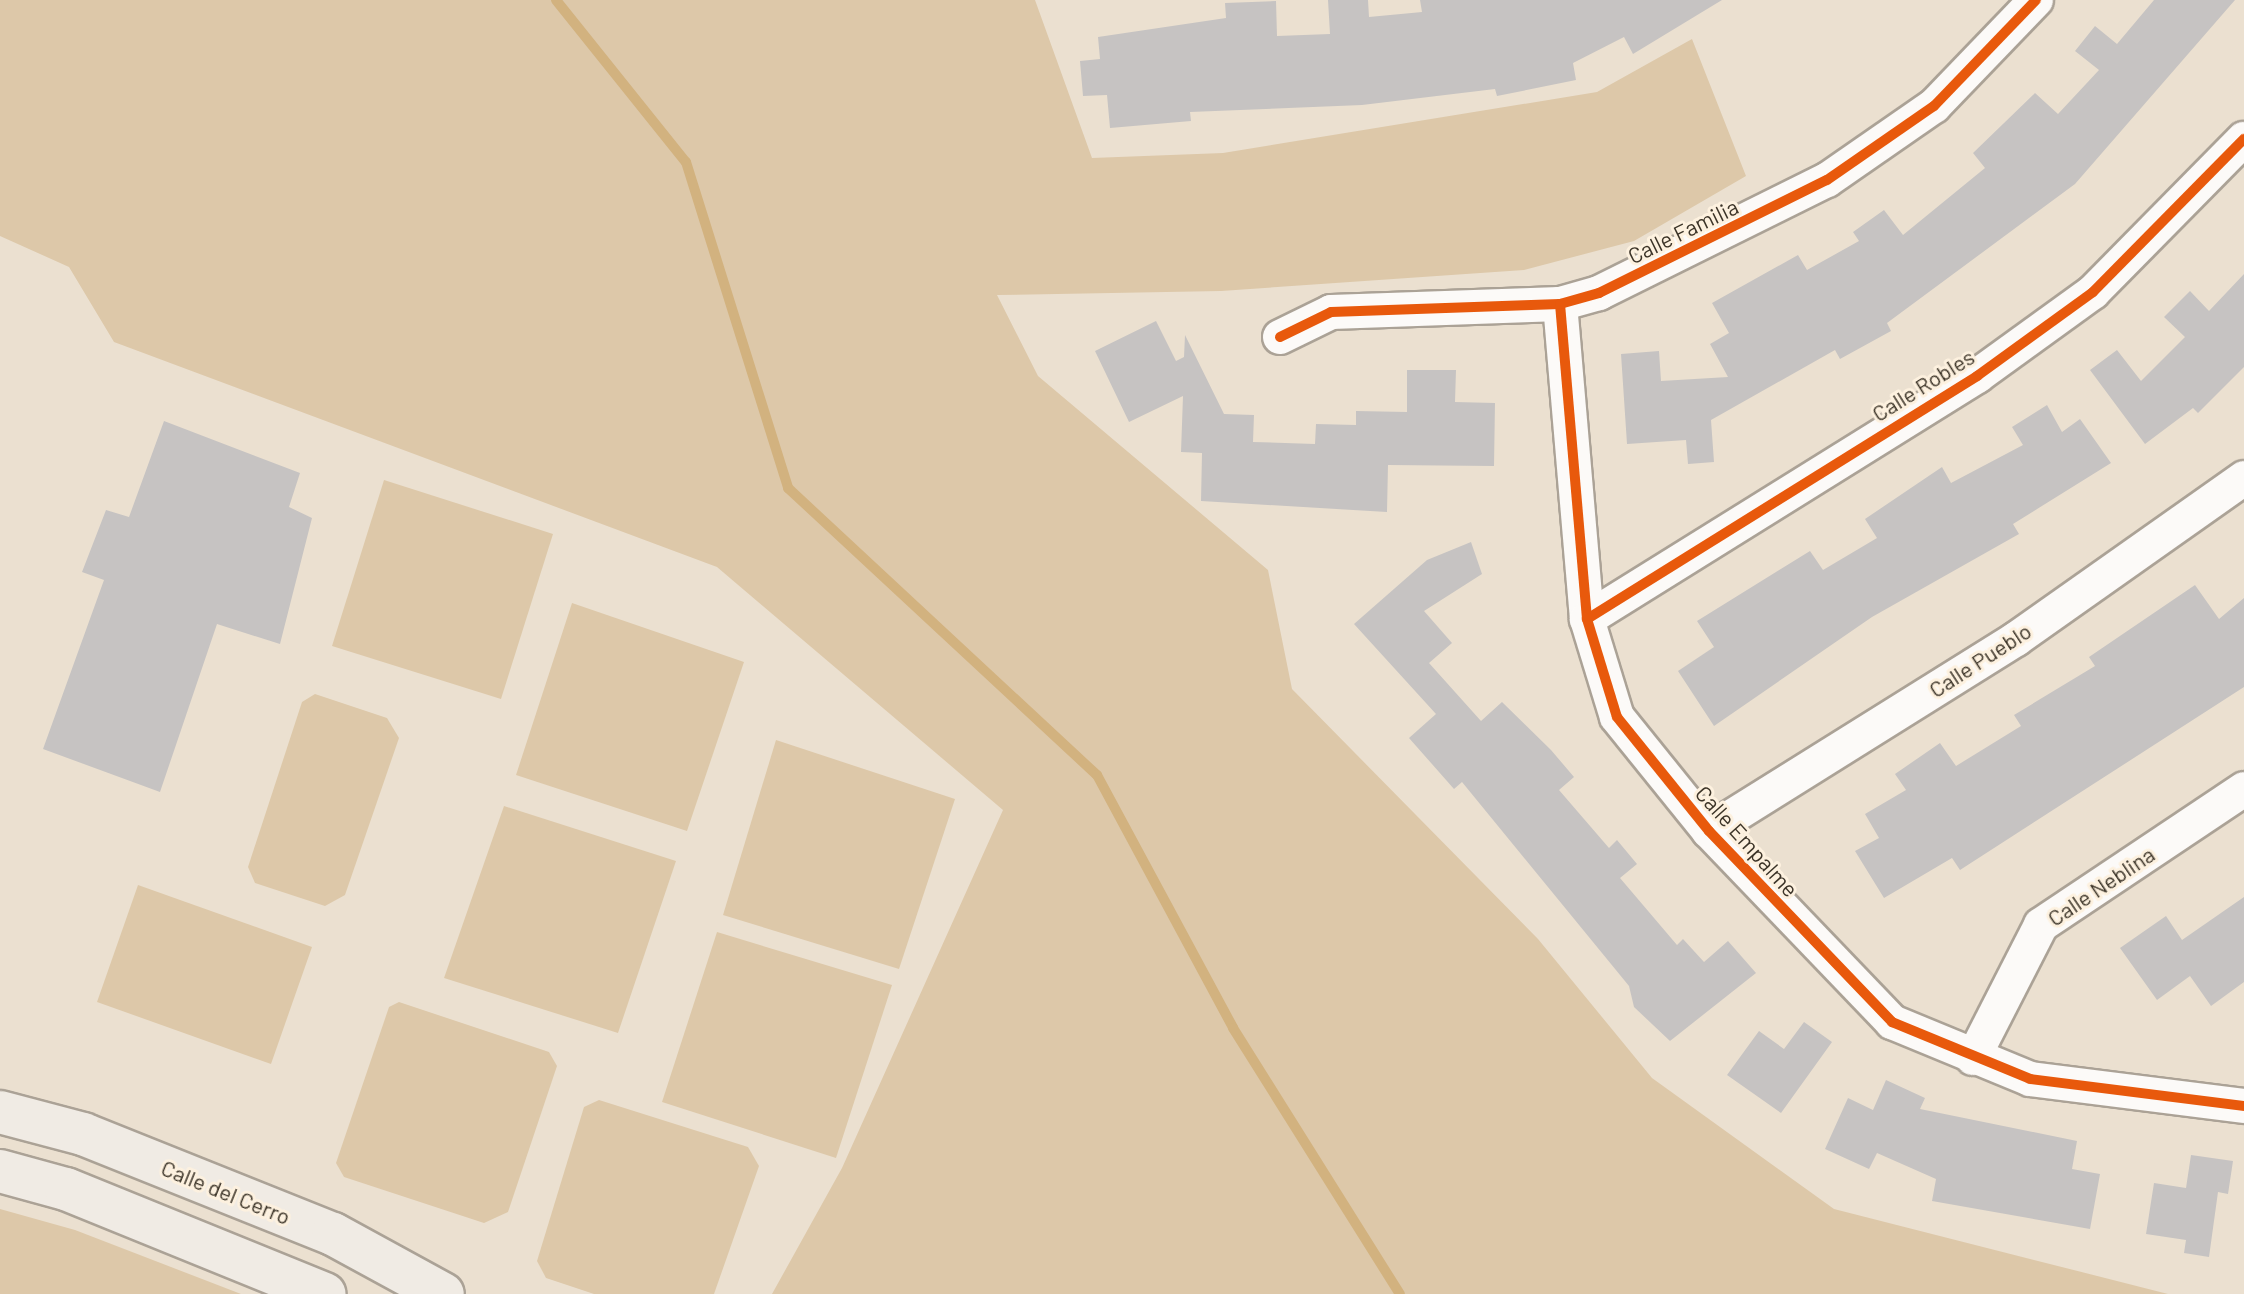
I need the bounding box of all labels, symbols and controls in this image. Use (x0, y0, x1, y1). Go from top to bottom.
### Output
street label: Calle Familia (1624, 193, 1742, 269)
street label: Calle Robles (1867, 343, 1979, 427)
street label: Calle Pueblo (1924, 617, 2036, 703)
street label: Calle Empalme (1690, 780, 1804, 902)
street label: Calle Neblina (2043, 841, 2159, 931)
street label: Calle del Cerro (158, 1154, 294, 1230)

